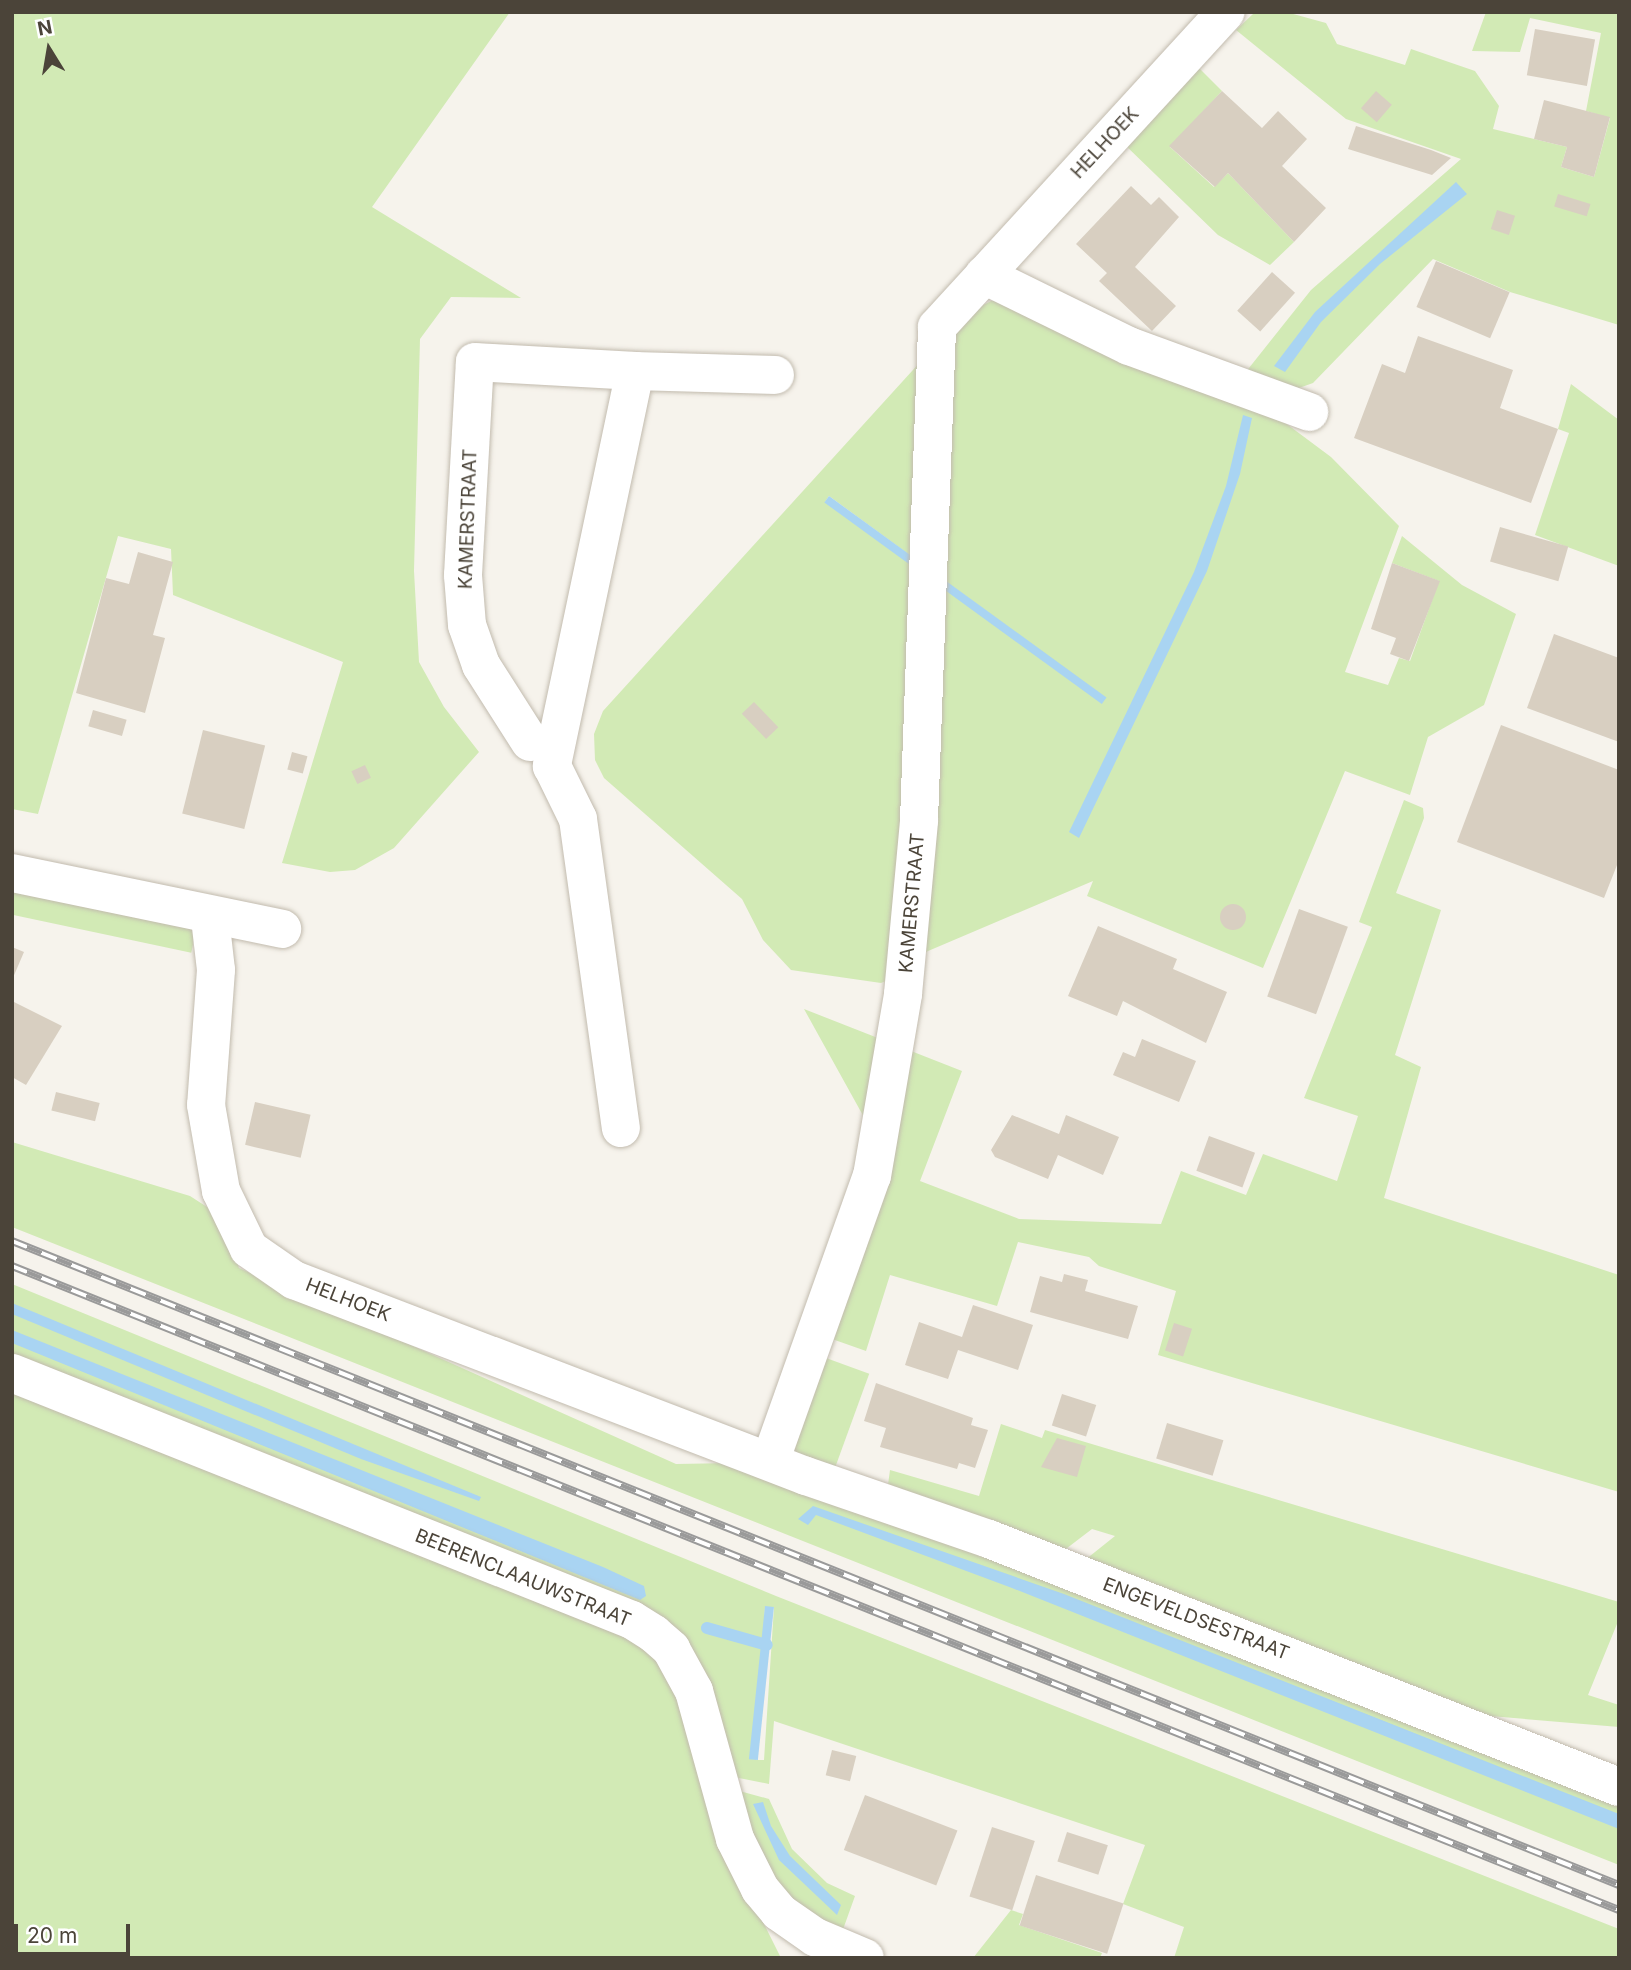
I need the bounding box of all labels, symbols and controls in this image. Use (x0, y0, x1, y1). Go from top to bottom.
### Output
north arrow (14, 14, 84, 84)
text: N (36, 15, 54, 41)
street label: HELHOEK (1066, 103, 1144, 183)
street label: KAMERSTRAAT (454, 448, 482, 590)
street label: KAMERSTRAAT (895, 832, 929, 974)
street label: HELHOEK (302, 1273, 394, 1327)
street label: BEERENCLAAUWSTRAAT (412, 1524, 634, 1632)
street label: ENGEVELDSESTRAAT (1100, 1573, 1292, 1665)
scale bar (18, 1910, 133, 1954)
text: 20 m (27, 1923, 77, 1948)

